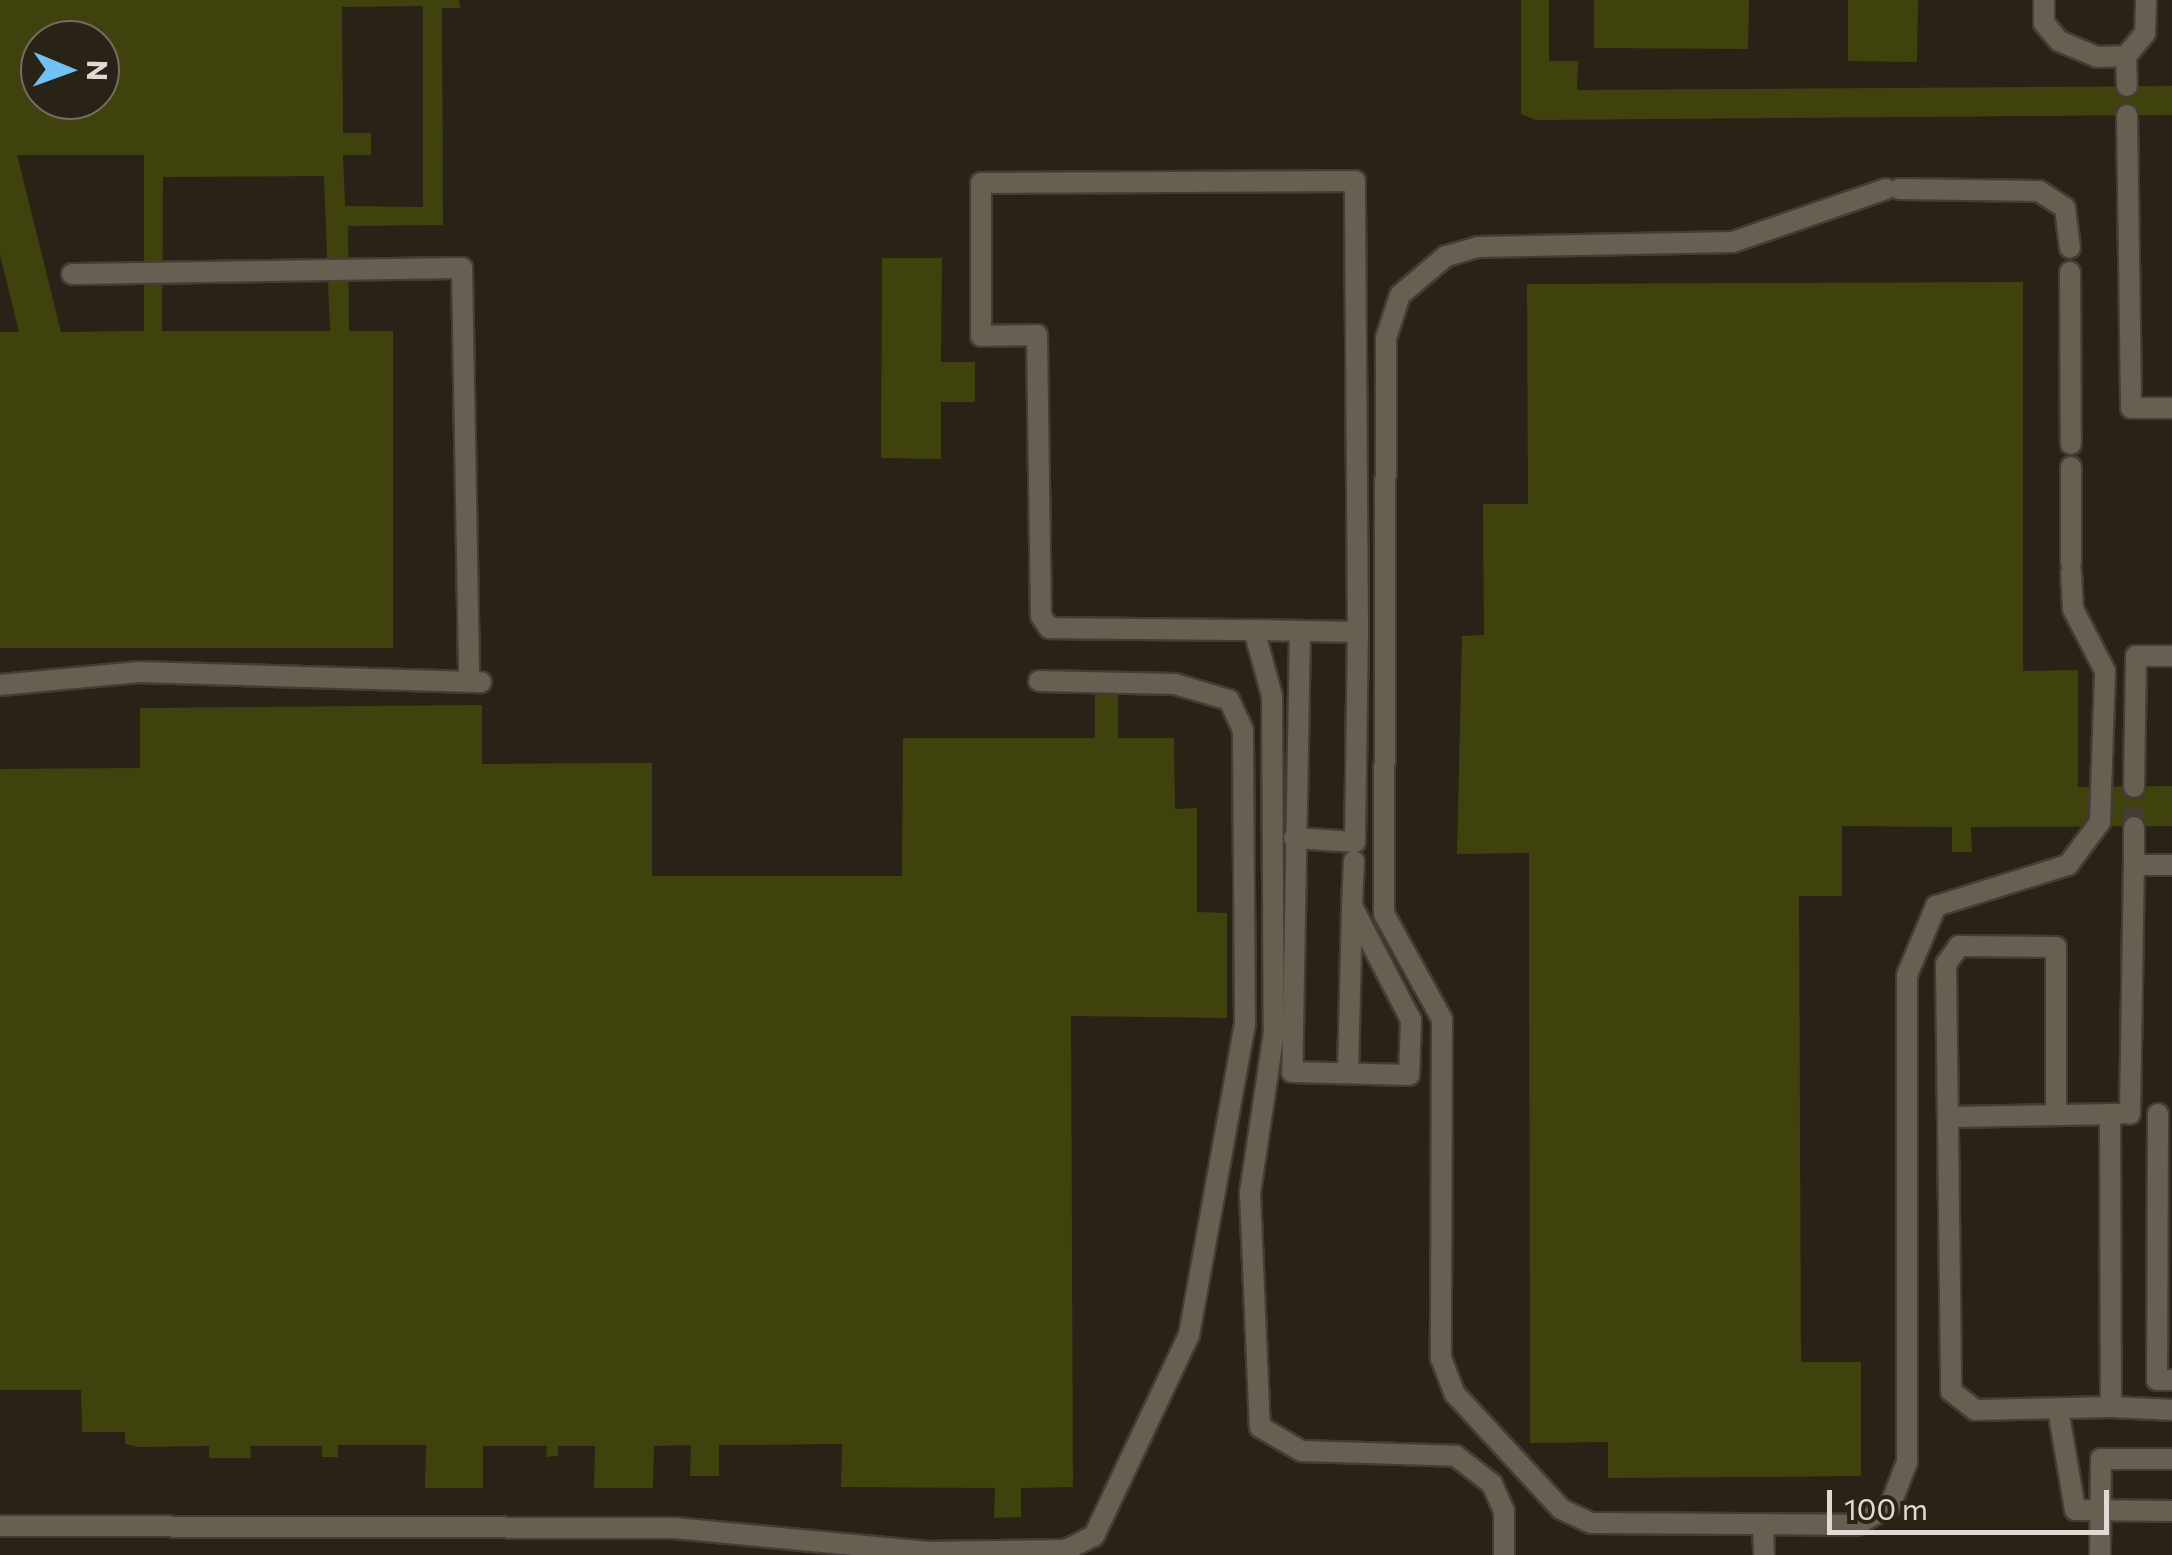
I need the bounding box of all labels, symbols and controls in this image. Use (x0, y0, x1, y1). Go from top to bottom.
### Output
north arrow (20, 20, 120, 120)
text: N (81, 60, 115, 81)
scale bar (1832, 1470, 2114, 1532)
text: 100 m (1844, 1489, 1928, 1526)

